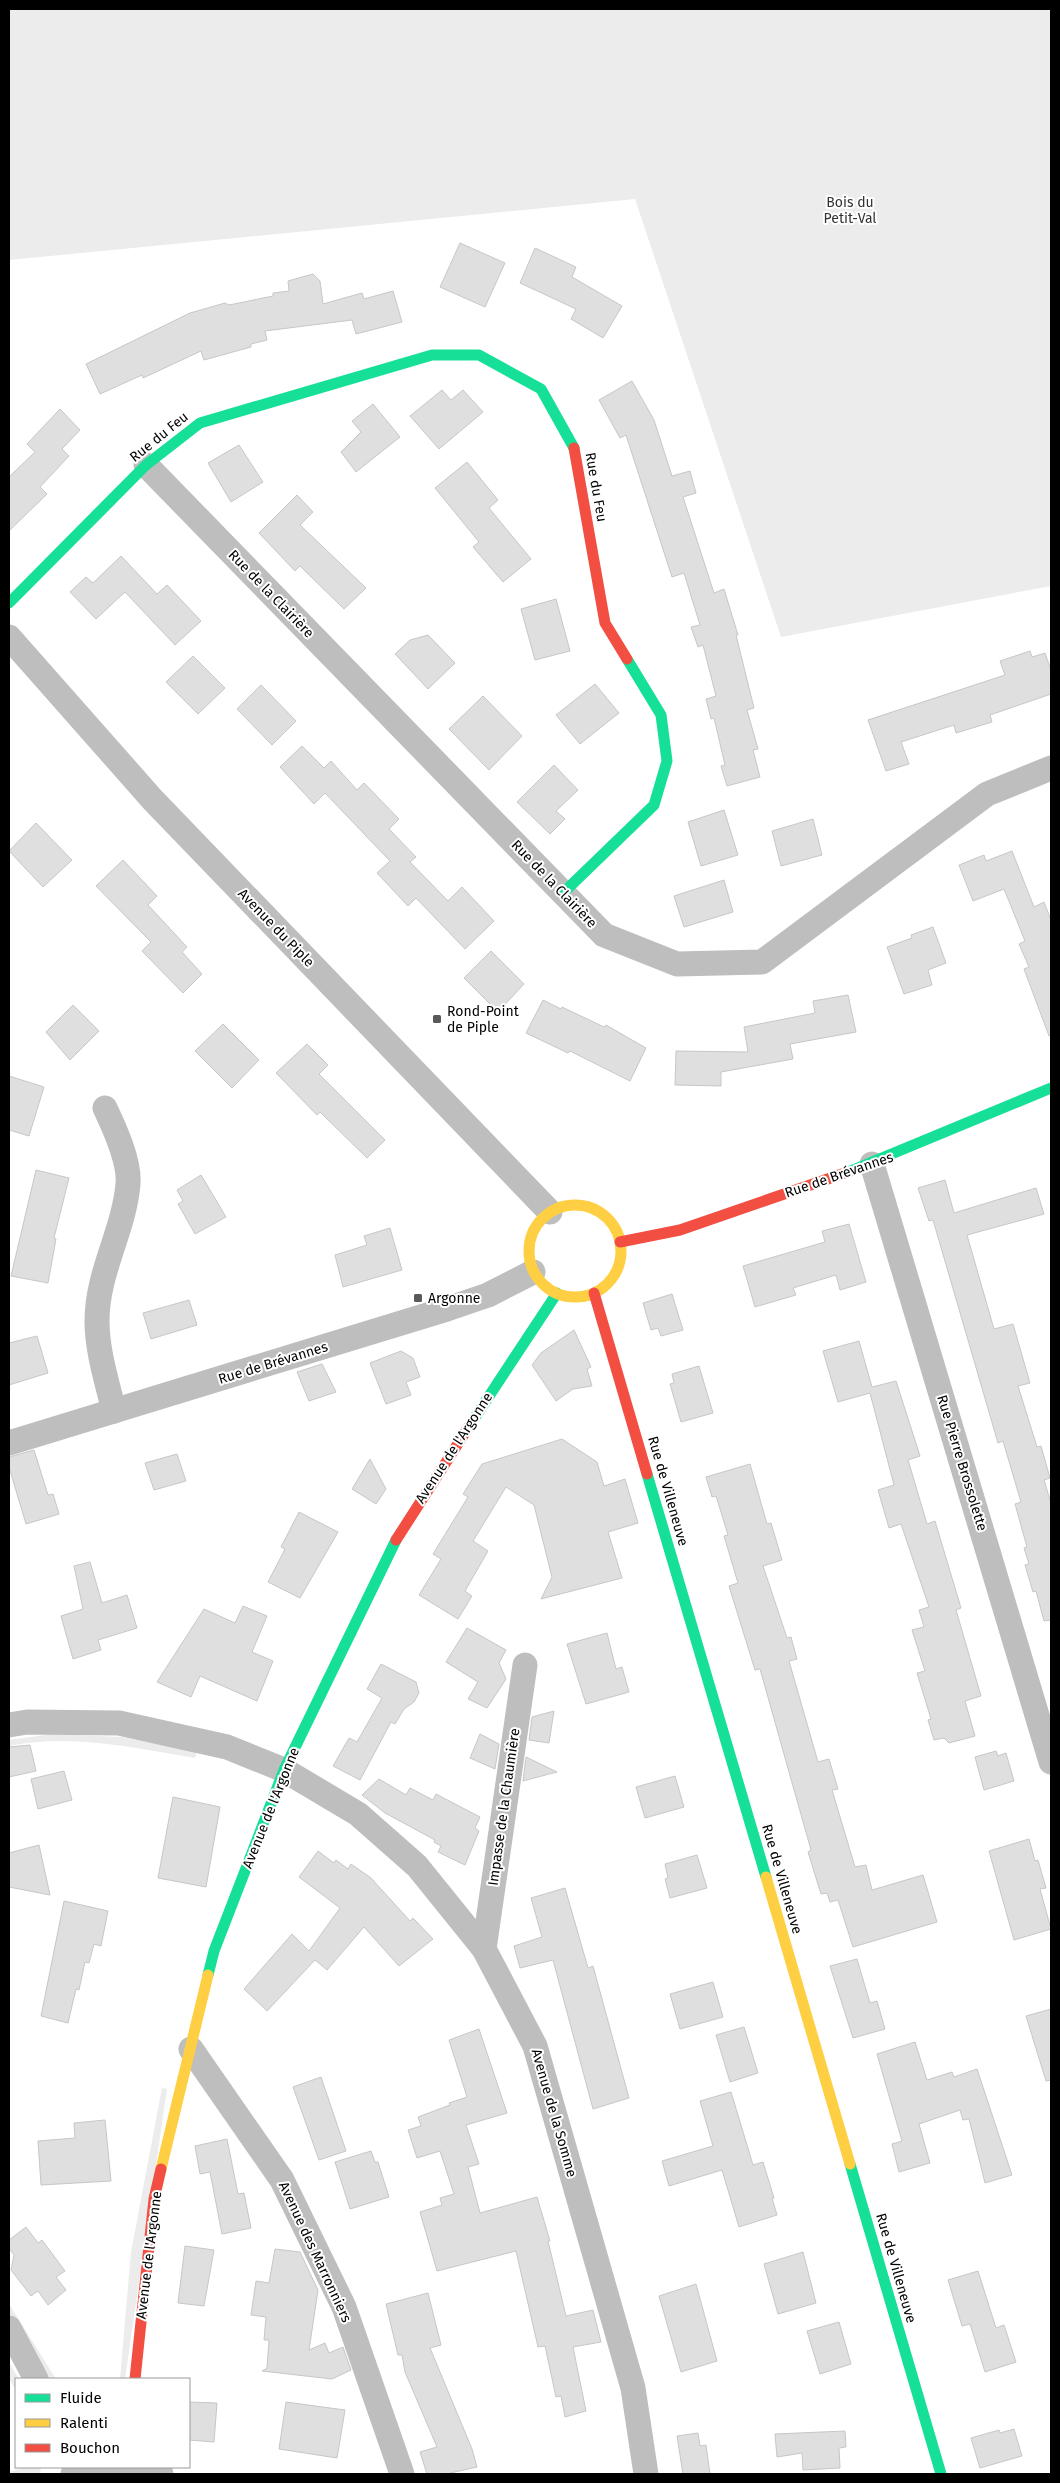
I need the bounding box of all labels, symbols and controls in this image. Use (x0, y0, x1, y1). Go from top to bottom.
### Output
park label: Bois du Petit-Val (824, 194, 876, 227)
street label: Rue du Feu (126, 408, 192, 466)
street label: Rue du Feu (582, 451, 610, 523)
street label: Rue de la Clairière (225, 546, 317, 642)
street label: Rue de la Clairière (508, 836, 600, 932)
street label: Avenue du Piple (234, 885, 318, 971)
place label: Rond-Point de Piple (447, 1003, 520, 1036)
marker: Rond-Point de Piple (431, 1013, 443, 1025)
street label: Rue de Brévannes (783, 1148, 896, 1202)
place label: Argonne (428, 1290, 481, 1307)
marker: Argonne (412, 1292, 424, 1304)
street label: Rue de Brévannes (216, 1338, 330, 1388)
street label: Avenue de l'Argonne (412, 1389, 496, 1507)
street label: Rue Pierre Brossolette (933, 1393, 991, 1533)
street label: Rue de Villeneuve (644, 1434, 692, 1548)
street label: Impasse de la Chaumière (485, 1727, 523, 1887)
street label: Avenue de l'Argonne (239, 1745, 303, 1871)
street label: Rue de Villeneuve (758, 1822, 806, 1936)
street label: Avenue de la Somme (528, 2047, 580, 2179)
street label: Avenue des Marronniers (275, 2179, 355, 2325)
street label: Avenue de l'Argonne (133, 2190, 165, 2320)
street label: Rue de Villeneuve (872, 2211, 920, 2325)
legend (15, 2378, 190, 2468)
text: Fluide (60, 2389, 102, 2407)
text: Ralenti (60, 2414, 108, 2432)
text: Bouchon (60, 2439, 120, 2457)

